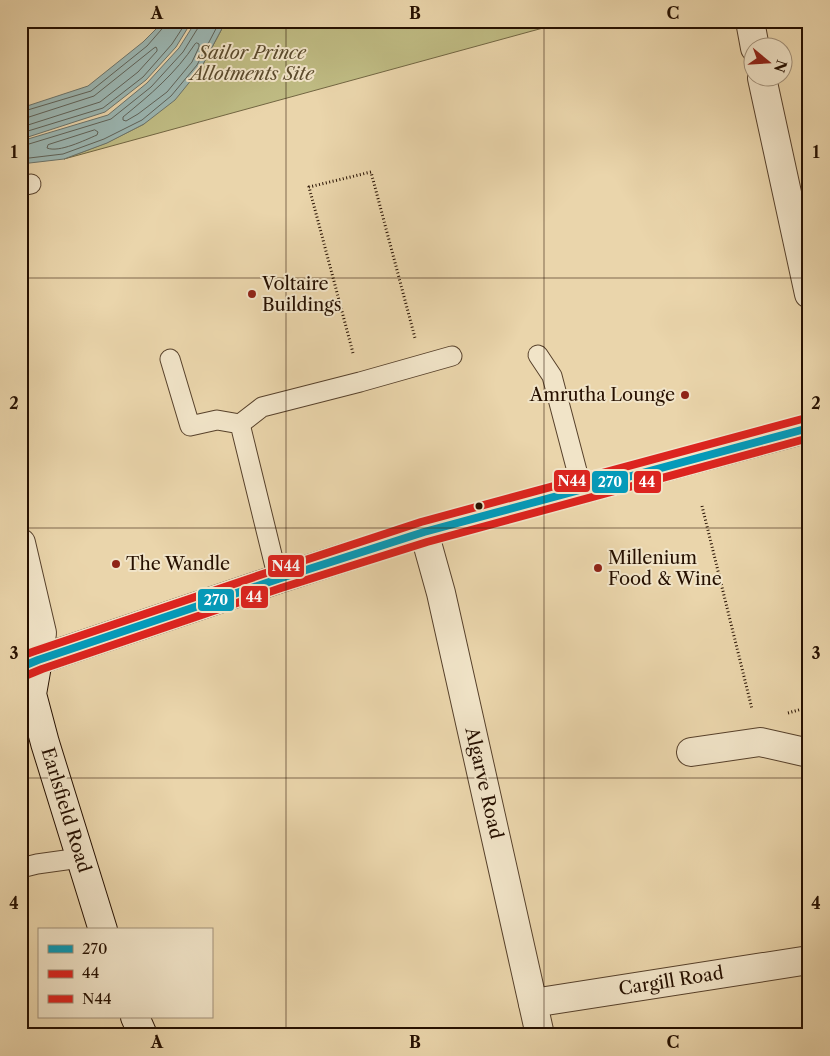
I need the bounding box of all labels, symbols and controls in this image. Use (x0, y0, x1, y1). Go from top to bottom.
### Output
text: A (150, 3, 164, 23)
text: B (409, 3, 421, 23)
text: C (667, 3, 679, 23)
north arrow (742, 38, 792, 88)
park label: Sailor Prince Allotments Site (187, 42, 315, 85)
text: N (770, 57, 791, 75)
text: 1 (10, 142, 18, 162)
text: 1 (812, 142, 820, 162)
place label: Voltaire Buildings (261, 273, 342, 316)
marker: Voltaire Buildings (246, 288, 258, 300)
place label: Amrutha Lounge (529, 384, 675, 406)
marker: Amrutha Lounge (679, 389, 691, 401)
text: 2 (9, 393, 19, 413)
text: 2 (811, 393, 821, 413)
line badge: N44 (553, 469, 591, 493)
line badge: 270 (591, 470, 629, 494)
line badge: 44 (633, 470, 662, 494)
text: N44 (558, 472, 586, 490)
text: 270 (598, 473, 622, 491)
text: 44 (639, 473, 655, 491)
unlabelled marker (474, 501, 484, 511)
place label: Millenium Food & Wine (608, 547, 722, 590)
place label: The Wandle (126, 553, 230, 575)
line badge: N44 (267, 554, 305, 578)
text: N44 (272, 557, 300, 575)
marker: The Wandle (110, 558, 122, 570)
marker: Millenium Food & Wine (592, 562, 604, 574)
line badge: 44 (240, 585, 269, 609)
line badge: 270 (197, 588, 235, 612)
text: 44 (246, 588, 262, 606)
text: 270 (204, 591, 228, 609)
text: 3 (9, 643, 19, 663)
text: 3 (811, 643, 821, 663)
street label: Algarve Road (460, 724, 508, 841)
street label: Earlsfield Road (37, 745, 95, 875)
text: 4 (9, 893, 19, 913)
text: 4 (811, 893, 821, 913)
legend (38, 928, 212, 1018)
text: 270 (82, 939, 108, 958)
street label: Cargill Road (617, 962, 725, 1000)
text: 44 (82, 963, 99, 982)
text: N44 (82, 989, 112, 1008)
text: A (150, 1032, 164, 1052)
text: B (409, 1032, 421, 1052)
text: C (667, 1032, 679, 1052)

